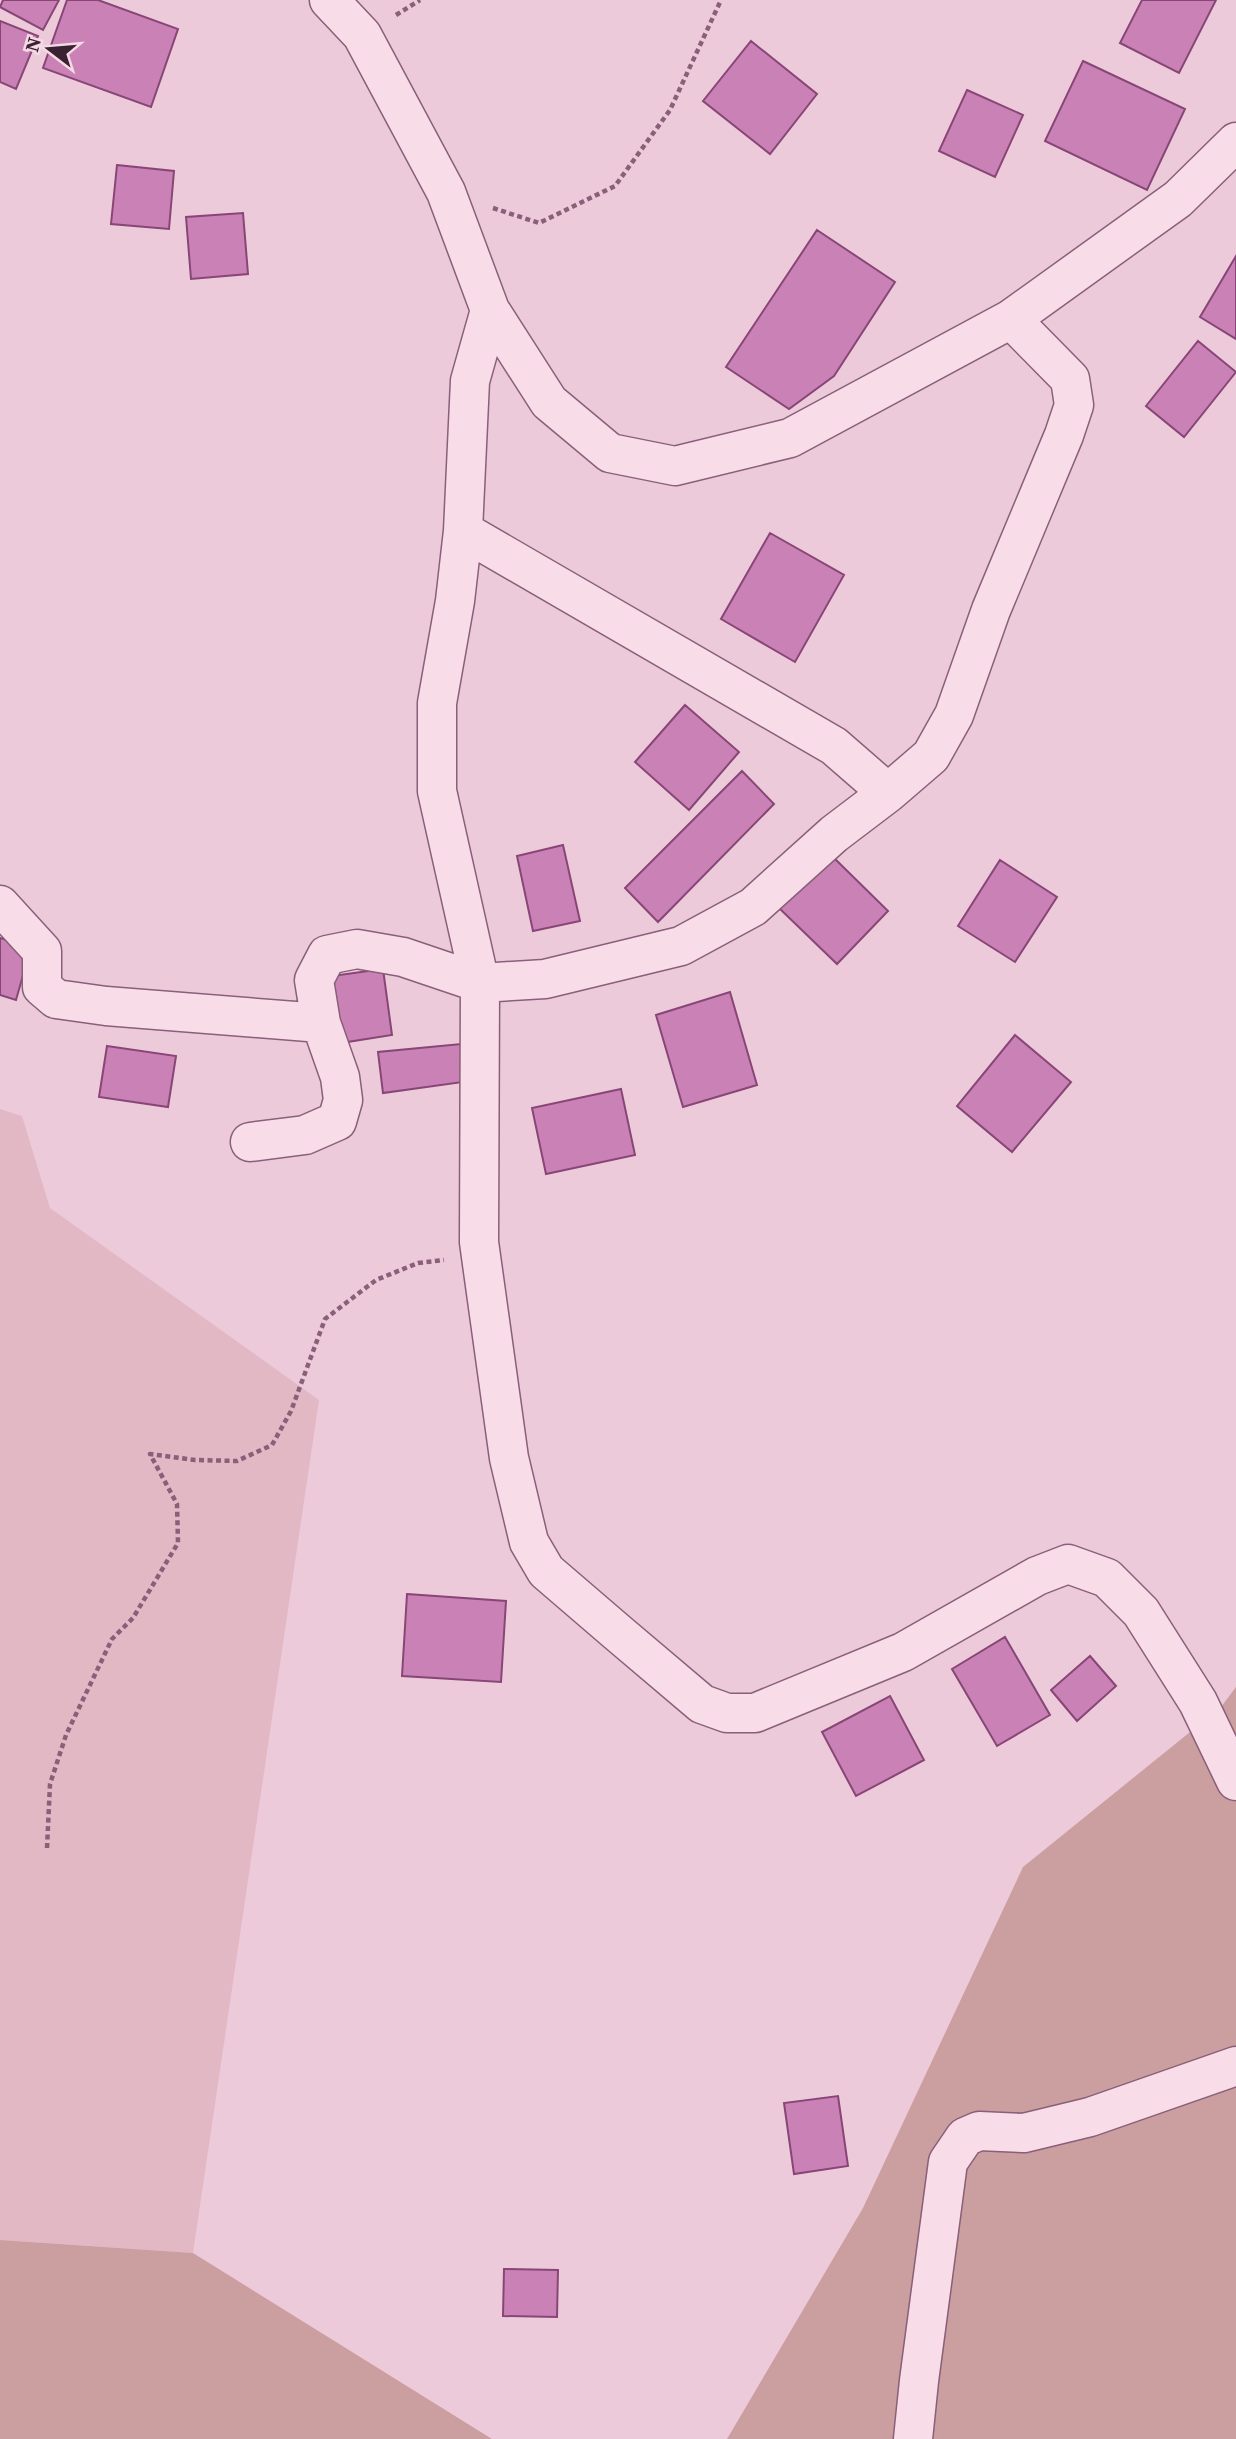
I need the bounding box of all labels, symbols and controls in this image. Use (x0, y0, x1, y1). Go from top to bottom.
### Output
north arrow (14, 14, 84, 84)
text: N (18, 34, 47, 55)

